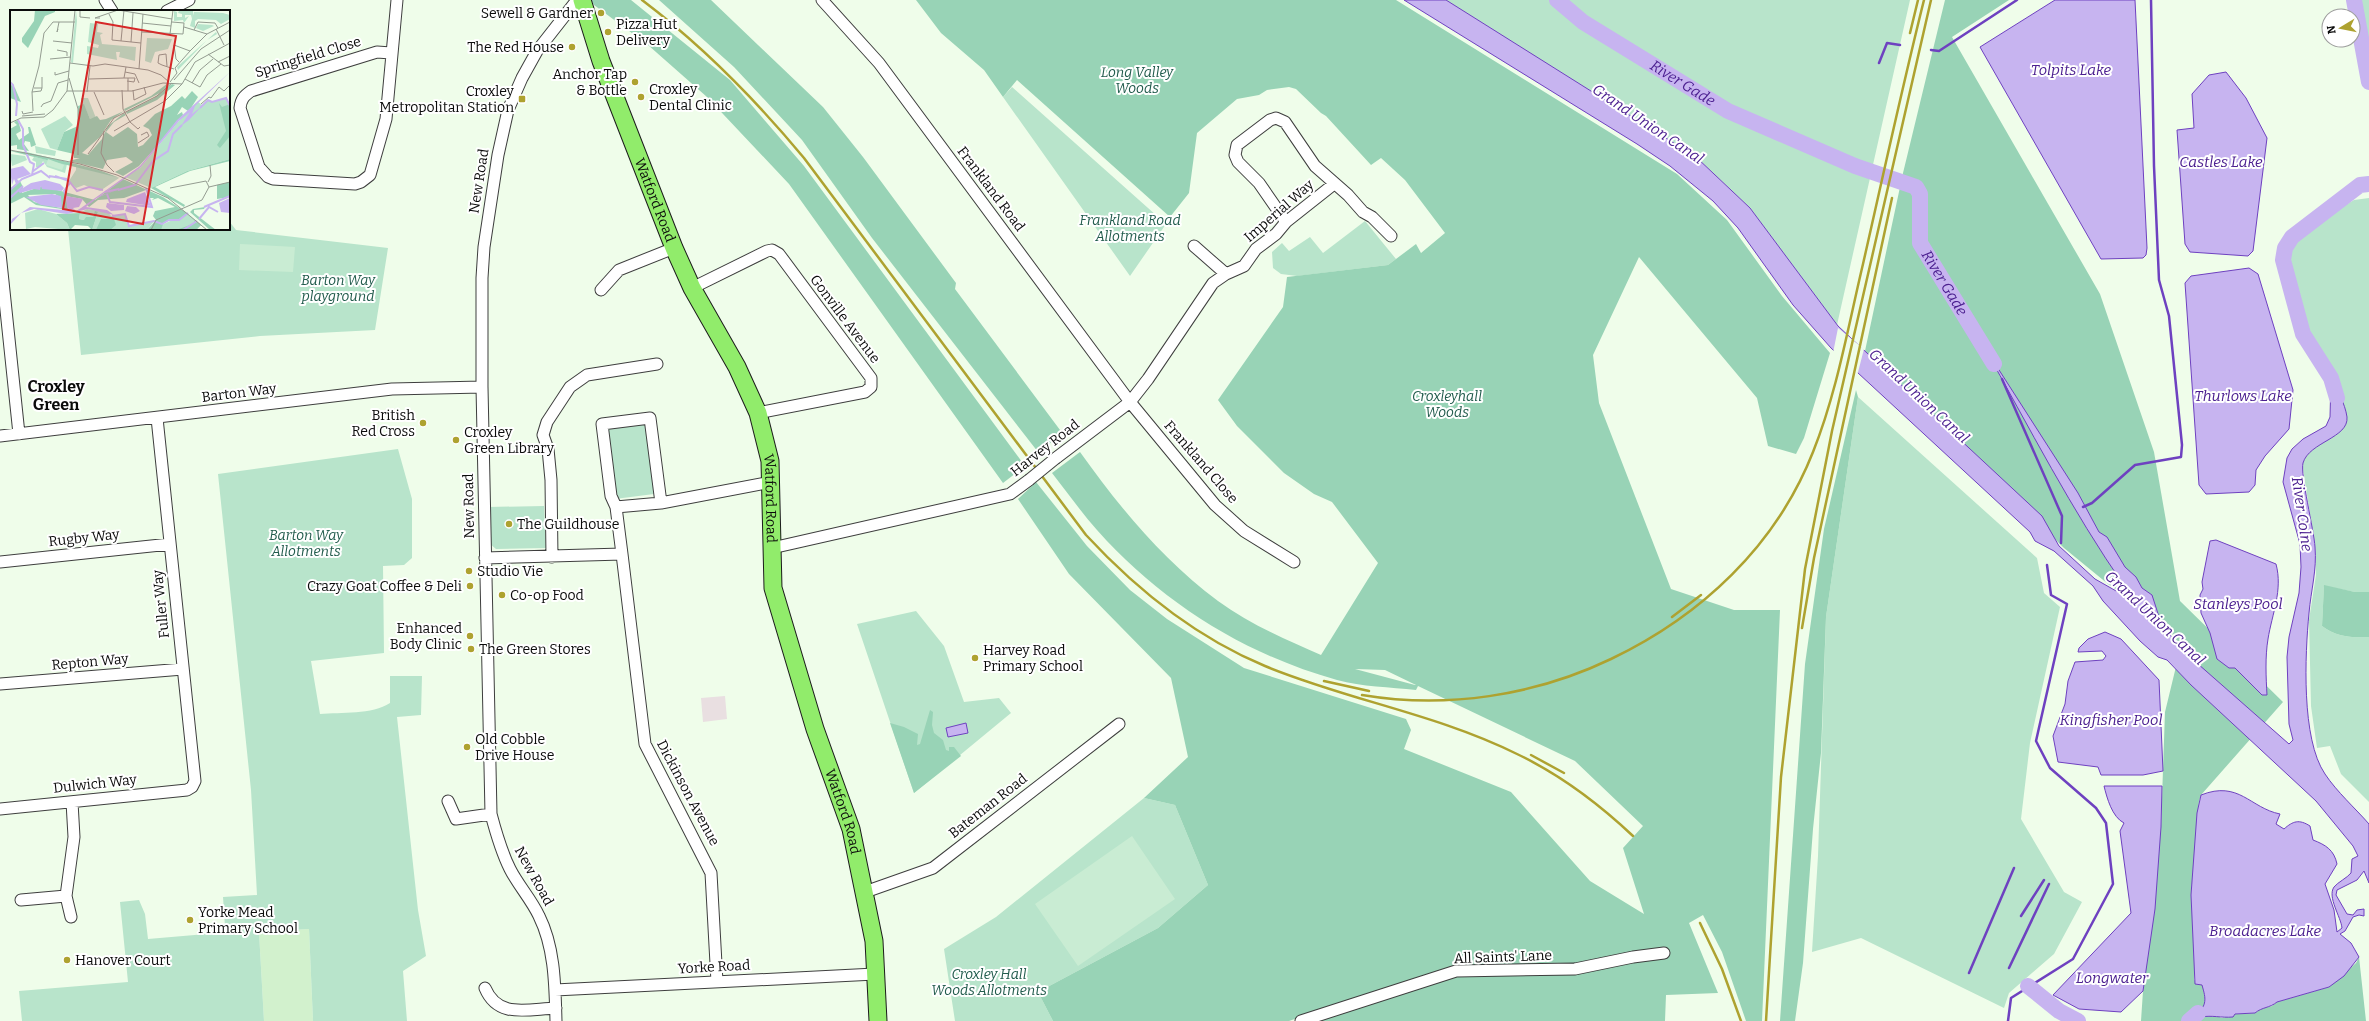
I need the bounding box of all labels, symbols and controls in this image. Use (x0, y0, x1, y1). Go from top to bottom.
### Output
place label: Sewell & Gardner (481, 5, 593, 22)
marker: Sewell & Gardner (596, 8, 606, 18)
north arrow (2321, 8, 2361, 48)
inset map (10, 10, 230, 230)
place label: Pizza Hut Delivery (616, 16, 677, 49)
text: N (2324, 24, 2339, 35)
marker: Pizza Hut Delivery (603, 27, 613, 37)
street label: Springfield Close (253, 33, 363, 81)
place label: The Red House (467, 39, 564, 56)
marker: The Red House (567, 42, 577, 52)
water label: River Gade (1647, 56, 1719, 110)
water label: Tolpits Lake (2031, 61, 2112, 79)
park label: Long Valley Woods (1101, 64, 1174, 97)
place label: Anchor Tap & Bottle (552, 66, 627, 99)
marker: Anchor Tap & Bottle (630, 77, 640, 87)
water label: Grand Union Canal (1589, 80, 1707, 168)
place label: Croxley Dental Clinic (649, 81, 732, 114)
place label: Croxley Metropolitan Station (379, 83, 515, 116)
marker: Croxley Dental Clinic (636, 92, 646, 102)
marker: Croxley Metropolitan Station (517, 94, 527, 104)
street label: Frankland Road (954, 143, 1028, 235)
street label: New Road (466, 147, 492, 215)
water label: Castles Lake (2179, 153, 2263, 171)
street label: Watford Road (631, 156, 679, 244)
street label: Imperial Way (1241, 176, 1318, 246)
park label: Frankland Road Allotments (1079, 212, 1181, 245)
water label: River Gade (1918, 247, 1971, 319)
park label: Barton Way playground (300, 272, 376, 305)
street label: Gonville Avenue (806, 272, 884, 366)
water label: Grand Union Canal (1865, 345, 1973, 447)
district label: Croxley Green (27, 377, 85, 414)
street label: Barton Way (201, 380, 278, 406)
water label: Thurlows Lake (2194, 387, 2292, 405)
park label: Croxleyhall Woods (1412, 388, 1482, 421)
place label: British Red Cross (351, 407, 415, 440)
street label: Harvey Road (1007, 416, 1083, 480)
street label: Frankland Close (1160, 417, 1242, 507)
marker: British Red Cross (418, 418, 428, 428)
place label: Croxley Green Library (464, 424, 555, 457)
marker: Croxley Green Library (451, 435, 461, 445)
street label: Watford Road (760, 452, 780, 543)
street label: New Road (460, 473, 478, 539)
water label: River Colne (2288, 476, 2316, 553)
place label: The Guildhouse (517, 516, 619, 533)
marker: The Guildhouse (504, 519, 514, 529)
street label: Rugby Way (48, 526, 121, 550)
park label: Barton Way Allotments (269, 527, 344, 560)
place label: Studio Vie (477, 563, 543, 580)
marker: Studio Vie (464, 566, 474, 576)
water label: Grand Union Canal (2101, 567, 2209, 669)
street label: Fuller Way (149, 568, 173, 639)
place label: Crazy Goat Coffee & Deli (307, 578, 462, 595)
marker: Crazy Goat Coffee & Deli (465, 581, 475, 591)
place label: Co-op Food (510, 587, 584, 604)
marker: Co-op Food (497, 590, 507, 600)
water label: Stanleys Pool (2193, 595, 2283, 613)
place label: Enhanced Body Clinic (390, 620, 462, 653)
marker: Enhanced Body Clinic (465, 631, 475, 641)
place label: The Green Stores (479, 641, 591, 658)
place label: Harvey Road Primary School (983, 642, 1083, 675)
marker: The Green Stores (466, 644, 476, 654)
street label: Repton Way (51, 650, 130, 674)
marker: Harvey Road Primary School (970, 653, 980, 663)
water label: Kingfisher Pool (2060, 711, 2162, 729)
place label: Old Cobble Drive House (475, 731, 554, 764)
street label: Dickinson Avenue (653, 737, 723, 849)
marker: Old Cobble Drive House (462, 742, 472, 752)
street label: Watford Road (822, 767, 864, 856)
street label: Bateman Road (946, 770, 1030, 842)
street label: Dulwich Way (52, 771, 138, 797)
street label: New Road (511, 843, 557, 909)
place label: Yorke Mead Primary School (198, 904, 298, 937)
marker: Yorke Mead Primary School (185, 915, 195, 925)
water label: Broadacres Lake (2209, 922, 2321, 940)
street label: All Saints' Lane (1454, 947, 1552, 967)
place label: Hanover Court (75, 952, 171, 969)
marker: Hanover Court (62, 955, 72, 965)
street label: Yorke Road (677, 957, 751, 977)
park label: Croxley Hall Woods Allotments (931, 966, 1047, 999)
water label: Longwater (2076, 969, 2149, 987)

